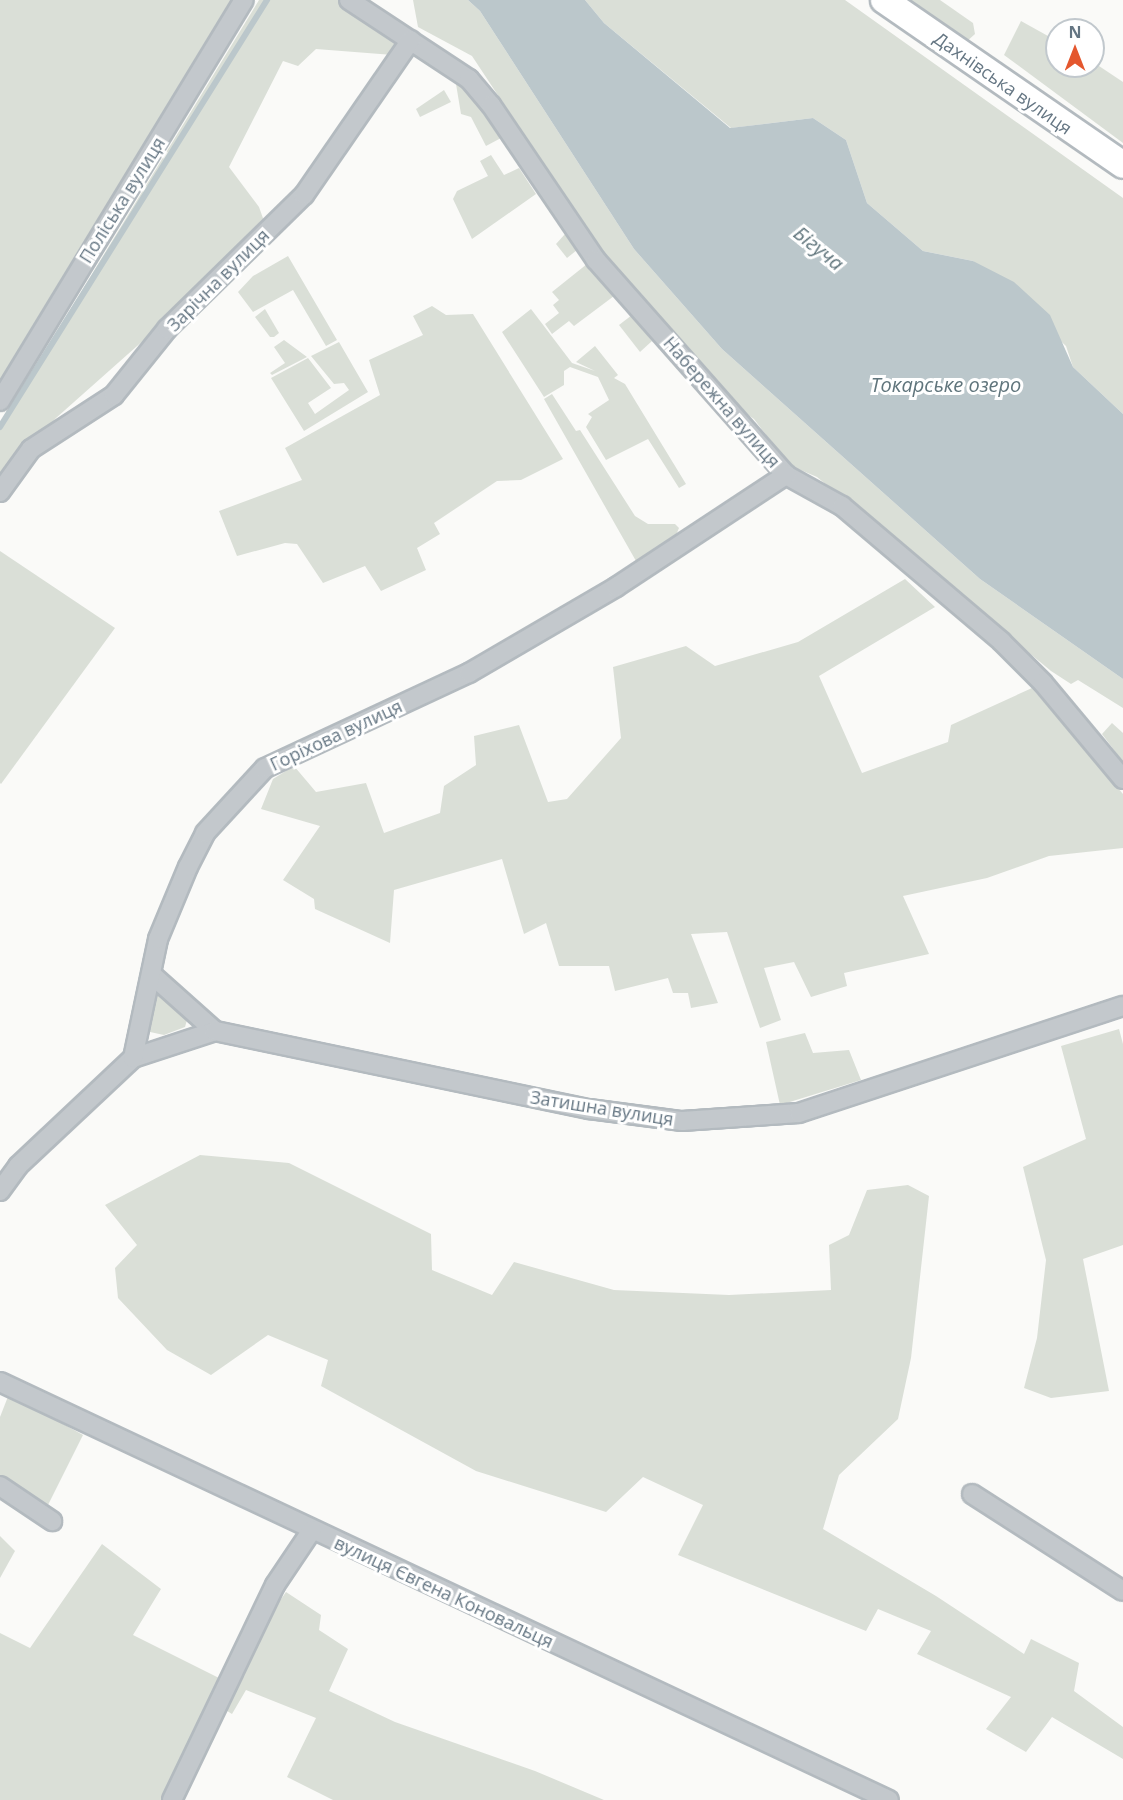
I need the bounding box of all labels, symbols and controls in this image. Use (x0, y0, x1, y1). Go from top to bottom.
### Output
north arrow (1045, 18, 1105, 78)
text: N (1068, 21, 1082, 43)
street label: Дахнівська вулиця (930, 27, 1076, 139)
street label: Поліська вулиця (75, 133, 169, 267)
water label: Бігуча (789, 221, 849, 275)
street label: Зарічна вулиця (162, 224, 274, 336)
street label: Набережна вулиця (659, 332, 785, 472)
water label: Токарське озеро (871, 372, 1021, 396)
street label: Горіхова вулиця (266, 695, 406, 775)
street label: Затишна вулиця (529, 1086, 675, 1130)
street label: вулиця Євгена Коновальця (331, 1532, 557, 1652)

